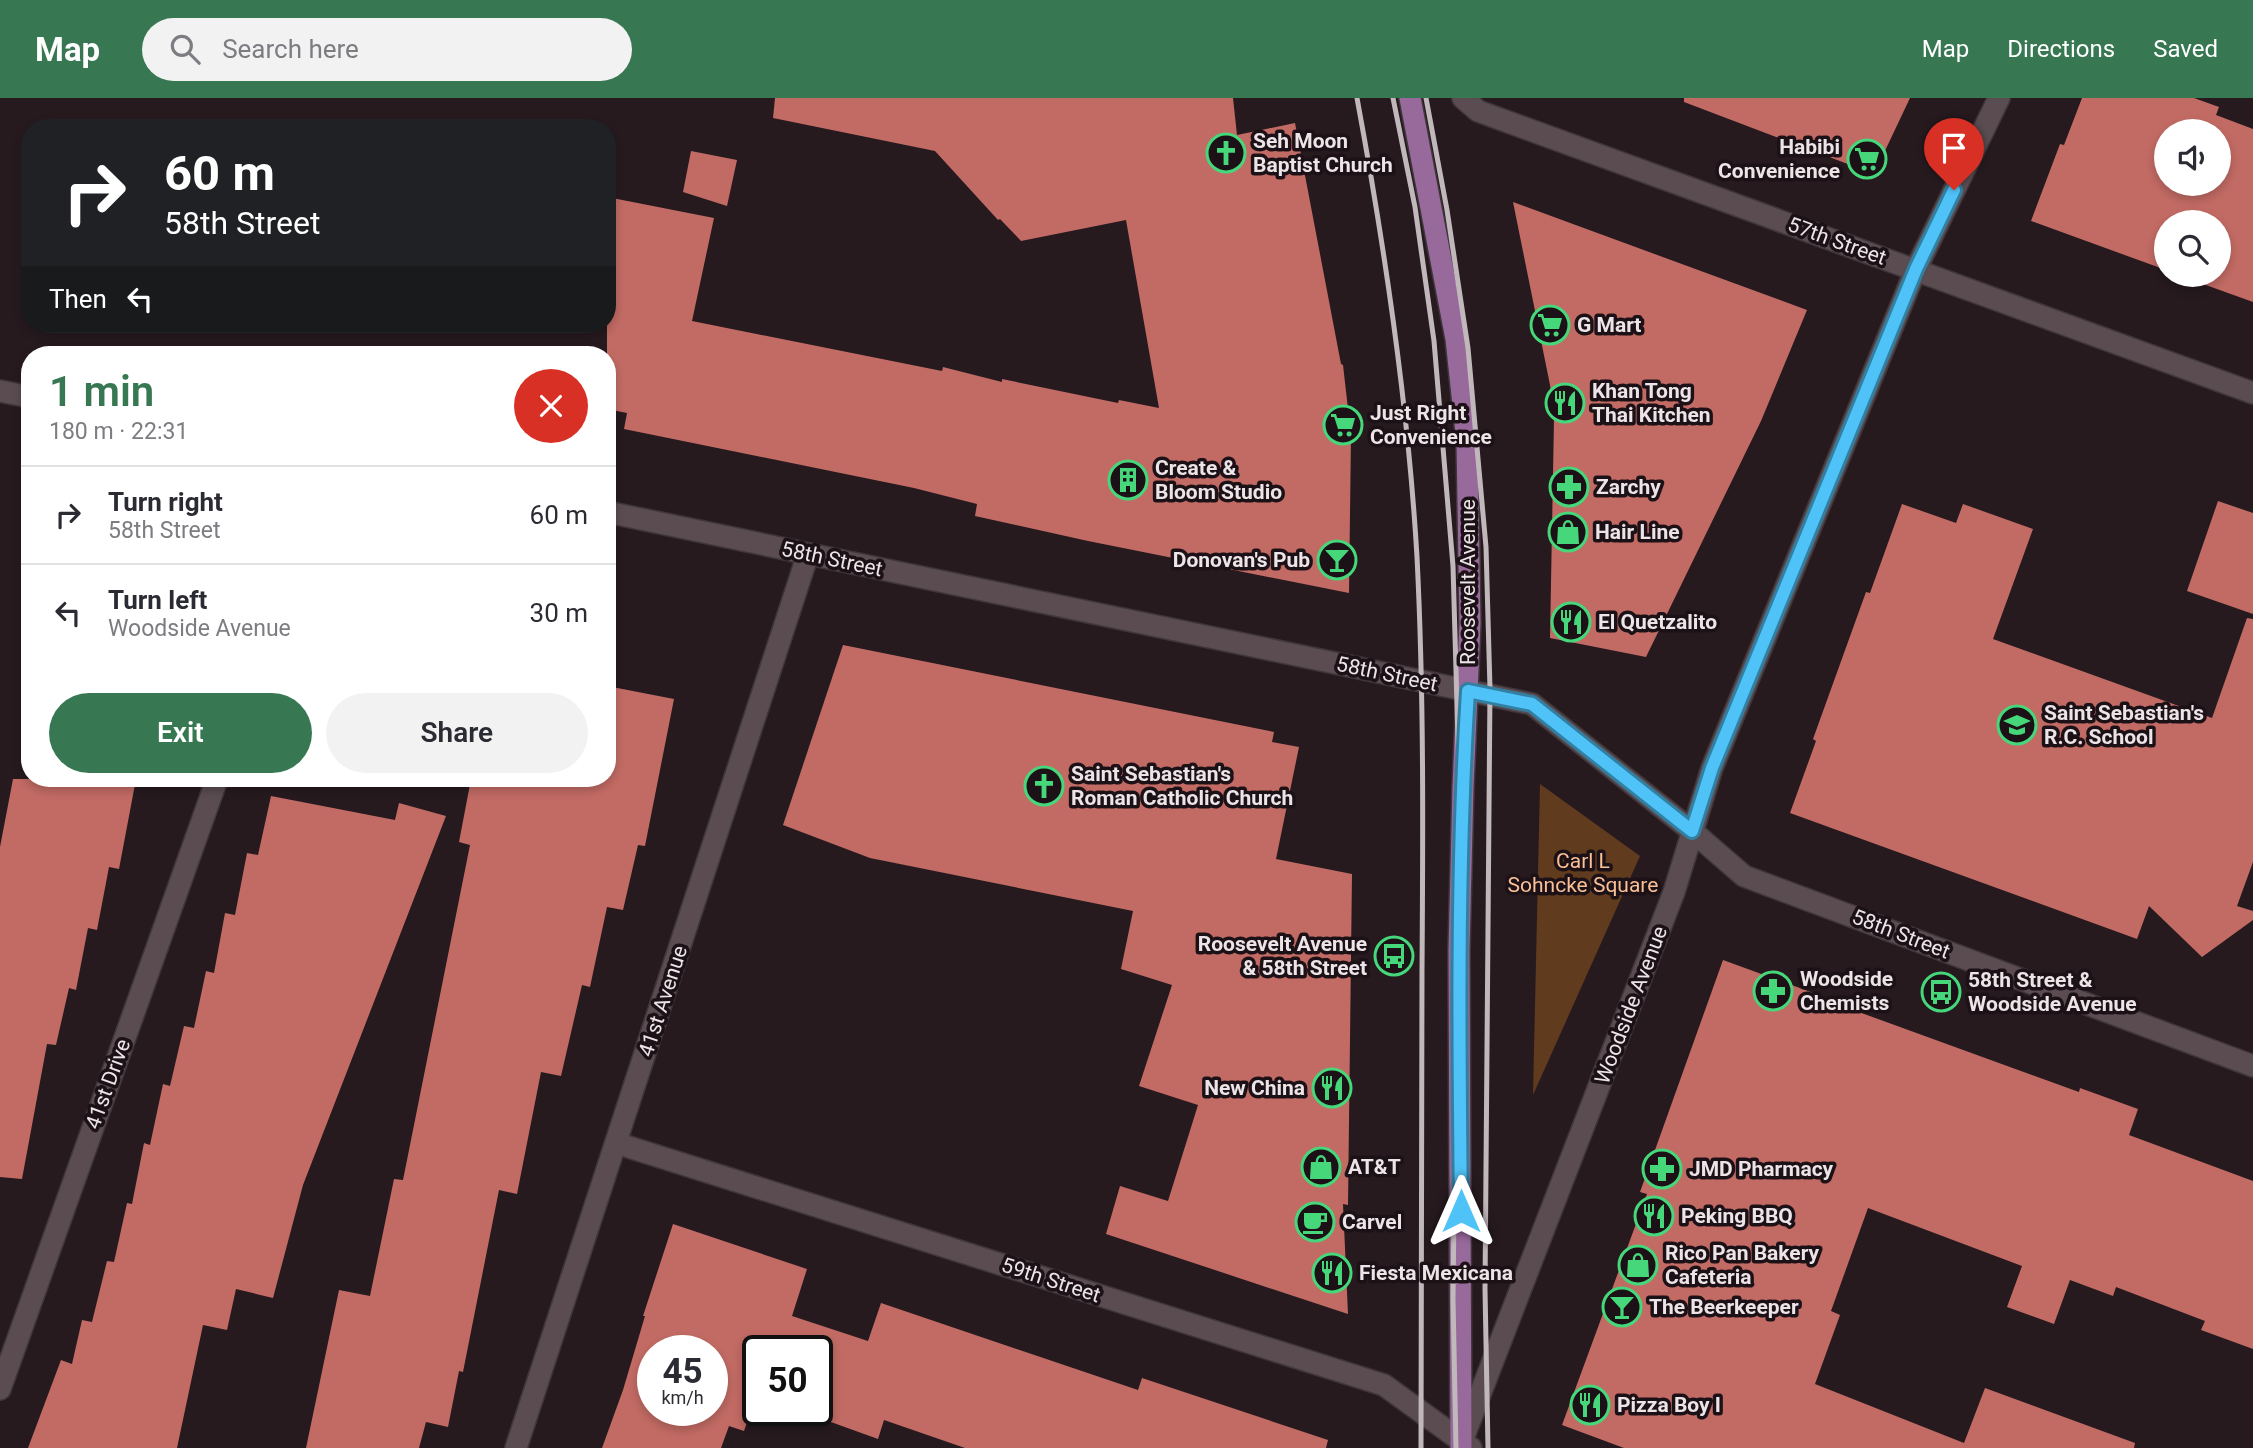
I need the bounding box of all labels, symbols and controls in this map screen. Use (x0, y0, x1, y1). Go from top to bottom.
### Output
search box (142, 18, 632, 81)
text: Map (35, 30, 100, 69)
icon: search (166, 30, 204, 68)
text: Search here (222, 34, 359, 64)
text: Map (1922, 35, 1969, 63)
text: Directions (2007, 35, 2115, 63)
text: Saved (2153, 35, 2218, 63)
pin (1924, 118, 1984, 190)
map controls (2154, 119, 2231, 287)
button: sound (2154, 119, 2231, 196)
place label: Seh Moon Baptist Church (1253, 129, 1393, 177)
icon: arrive (1935, 129, 1973, 167)
church icon: Seh Moon Baptist Church (1205, 132, 1247, 174)
place label: Habibi Convenience (1718, 135, 1840, 183)
supermarket icon: Habibi Convenience (1846, 138, 1888, 180)
text: 60 m (164, 145, 275, 202)
icon: right (49, 147, 140, 238)
text: 58th Street (164, 204, 320, 242)
button: search (2154, 210, 2231, 287)
street label: 57th Street (1785, 212, 1889, 270)
icon: left (121, 280, 159, 318)
text: Then (49, 284, 107, 314)
supermarket icon: G Mart (1529, 304, 1571, 346)
place label: G Mart (1577, 313, 1641, 337)
text: 1 min (49, 367, 154, 416)
button: close (514, 369, 588, 443)
place label: Khan Tong Thai Kitchen (1592, 379, 1711, 427)
restaurant icon: Khan Tong Thai Kitchen (1544, 382, 1586, 424)
place label: Just Right Convenience (1370, 401, 1492, 449)
supermarket icon: Just Right Convenience (1322, 404, 1364, 446)
text: 180 m · 22:31 (49, 418, 188, 445)
place label: Create & Bloom Studio (1155, 456, 1282, 504)
building icon: Create & Bloom Studio (1107, 459, 1149, 501)
pharmacy icon: Zarchy (1548, 466, 1590, 508)
place label: Zarchy (1596, 475, 1661, 499)
text: Turn right (108, 487, 223, 517)
icon: right (49, 496, 87, 534)
street label: Roosevelt Avenue (1456, 499, 1480, 665)
text: 60 m (530, 500, 588, 530)
shop icon: Hair Line (1547, 511, 1589, 553)
text: 58th Street (108, 517, 220, 544)
place label: Hair Line (1595, 520, 1680, 544)
street label: 58th Street (779, 537, 885, 581)
bar icon: Donovan's Pub (1316, 539, 1358, 581)
place label: Donovan's Pub (1173, 548, 1310, 572)
text: Turn left (108, 585, 207, 615)
icon: left (49, 594, 87, 632)
text: 30 m (530, 598, 588, 628)
restaurant icon: El Quetzalito (1550, 601, 1592, 643)
place label: El Quetzalito (1598, 610, 1717, 634)
text: Woodside Avenue (108, 615, 291, 642)
street label: 58th Street (1334, 652, 1440, 696)
button: Exit (49, 693, 312, 773)
button: Share (326, 693, 588, 773)
place label: Saint Sebastian's R.C. School (2044, 701, 2204, 749)
school or university icon: Saint Sebastian's R.C. School (1996, 704, 2038, 746)
place label: Saint Sebastian's Roman Catholic Church (1071, 762, 1293, 810)
church icon: Saint Sebastian's Roman Catholic Church (1023, 765, 1065, 807)
park label: Carl L Sohncke Square (1508, 849, 1658, 897)
street label: 58th Street (1849, 904, 1953, 964)
street label: Woodside Avenue (1590, 923, 1672, 1087)
place label: Roosevelt Avenue & 58th Street (1198, 932, 1367, 980)
bus stop icon: Roosevelt Avenue & 58th Street (1373, 935, 1415, 977)
street label: 41st Avenue (634, 943, 692, 1059)
place label: Woodside Chemists (1800, 967, 1893, 1015)
place label: 58th Street & Woodside Avenue (1968, 968, 2137, 1016)
pharmacy icon: Woodside Chemists (1752, 970, 1794, 1012)
bus stop icon: 58th Street & Woodside Avenue (1920, 971, 1962, 1013)
street label: 41st Drive (81, 1036, 135, 1132)
restaurant icon: New China (1311, 1067, 1353, 1109)
place label: New China (1204, 1076, 1305, 1100)
shop icon: AT&T (1300, 1146, 1342, 1188)
pharmacy icon: JMD Pharmacy (1641, 1148, 1683, 1190)
place label: AT&T (1348, 1155, 1401, 1179)
place label: JMD Pharmacy (1689, 1157, 1834, 1181)
position arrow (1424, 1174, 1498, 1248)
restaurant icon: Peking BBQ (1633, 1195, 1675, 1237)
cafe icon: Carvel (1294, 1201, 1336, 1243)
place label: Peking BBQ (1681, 1204, 1793, 1228)
place label: Carvel (1342, 1210, 1402, 1234)
place label: Rico Pan Bakery Cafeteria (1665, 1241, 1820, 1289)
shop icon: Rico Pan Bakery Cafeteria (1617, 1244, 1659, 1286)
restaurant icon: Fiesta Mexicana (1311, 1252, 1353, 1294)
street label: 59th Street (998, 1253, 1104, 1307)
place label: Fiesta Mexicana (1359, 1261, 1513, 1285)
bar icon: The Beerkeeper (1601, 1286, 1643, 1328)
place label: The Beerkeeper (1649, 1295, 1799, 1319)
speed limit sign: 50 (742, 1335, 833, 1426)
text: 45 (662, 1351, 703, 1392)
restaurant icon: Pizza Boy I (1569, 1384, 1611, 1426)
text: km/h (661, 1387, 704, 1408)
place label: Pizza Boy I (1617, 1393, 1721, 1417)

